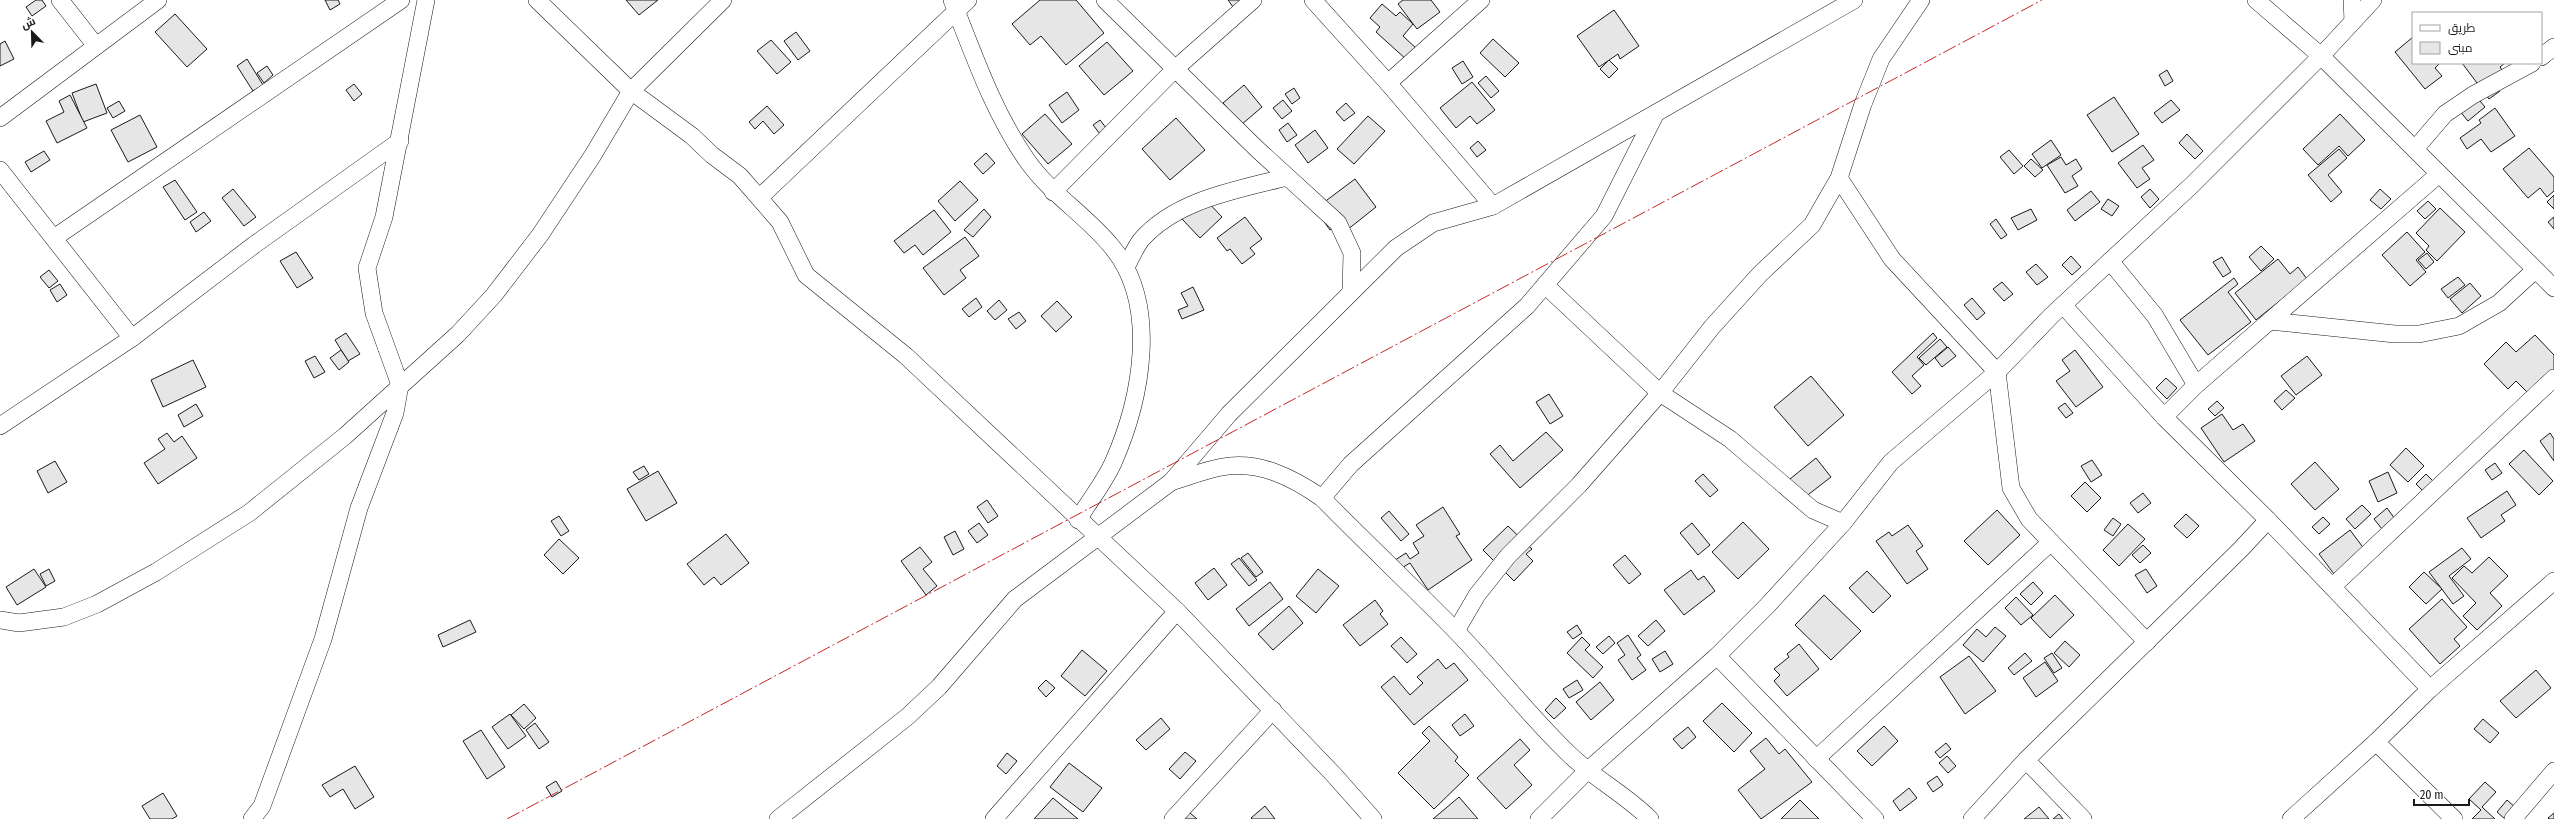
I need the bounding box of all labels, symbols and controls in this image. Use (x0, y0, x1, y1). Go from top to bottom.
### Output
north arrow (12, 12, 52, 52)
legend (2412, 12, 2542, 64)
text: ش (19, 15, 37, 32)
text: طريق (2448, 21, 2476, 35)
text: مبنى (2448, 41, 2473, 55)
scale bar (2414, 781, 2469, 807)
text: 20 m (2420, 788, 2444, 802)

